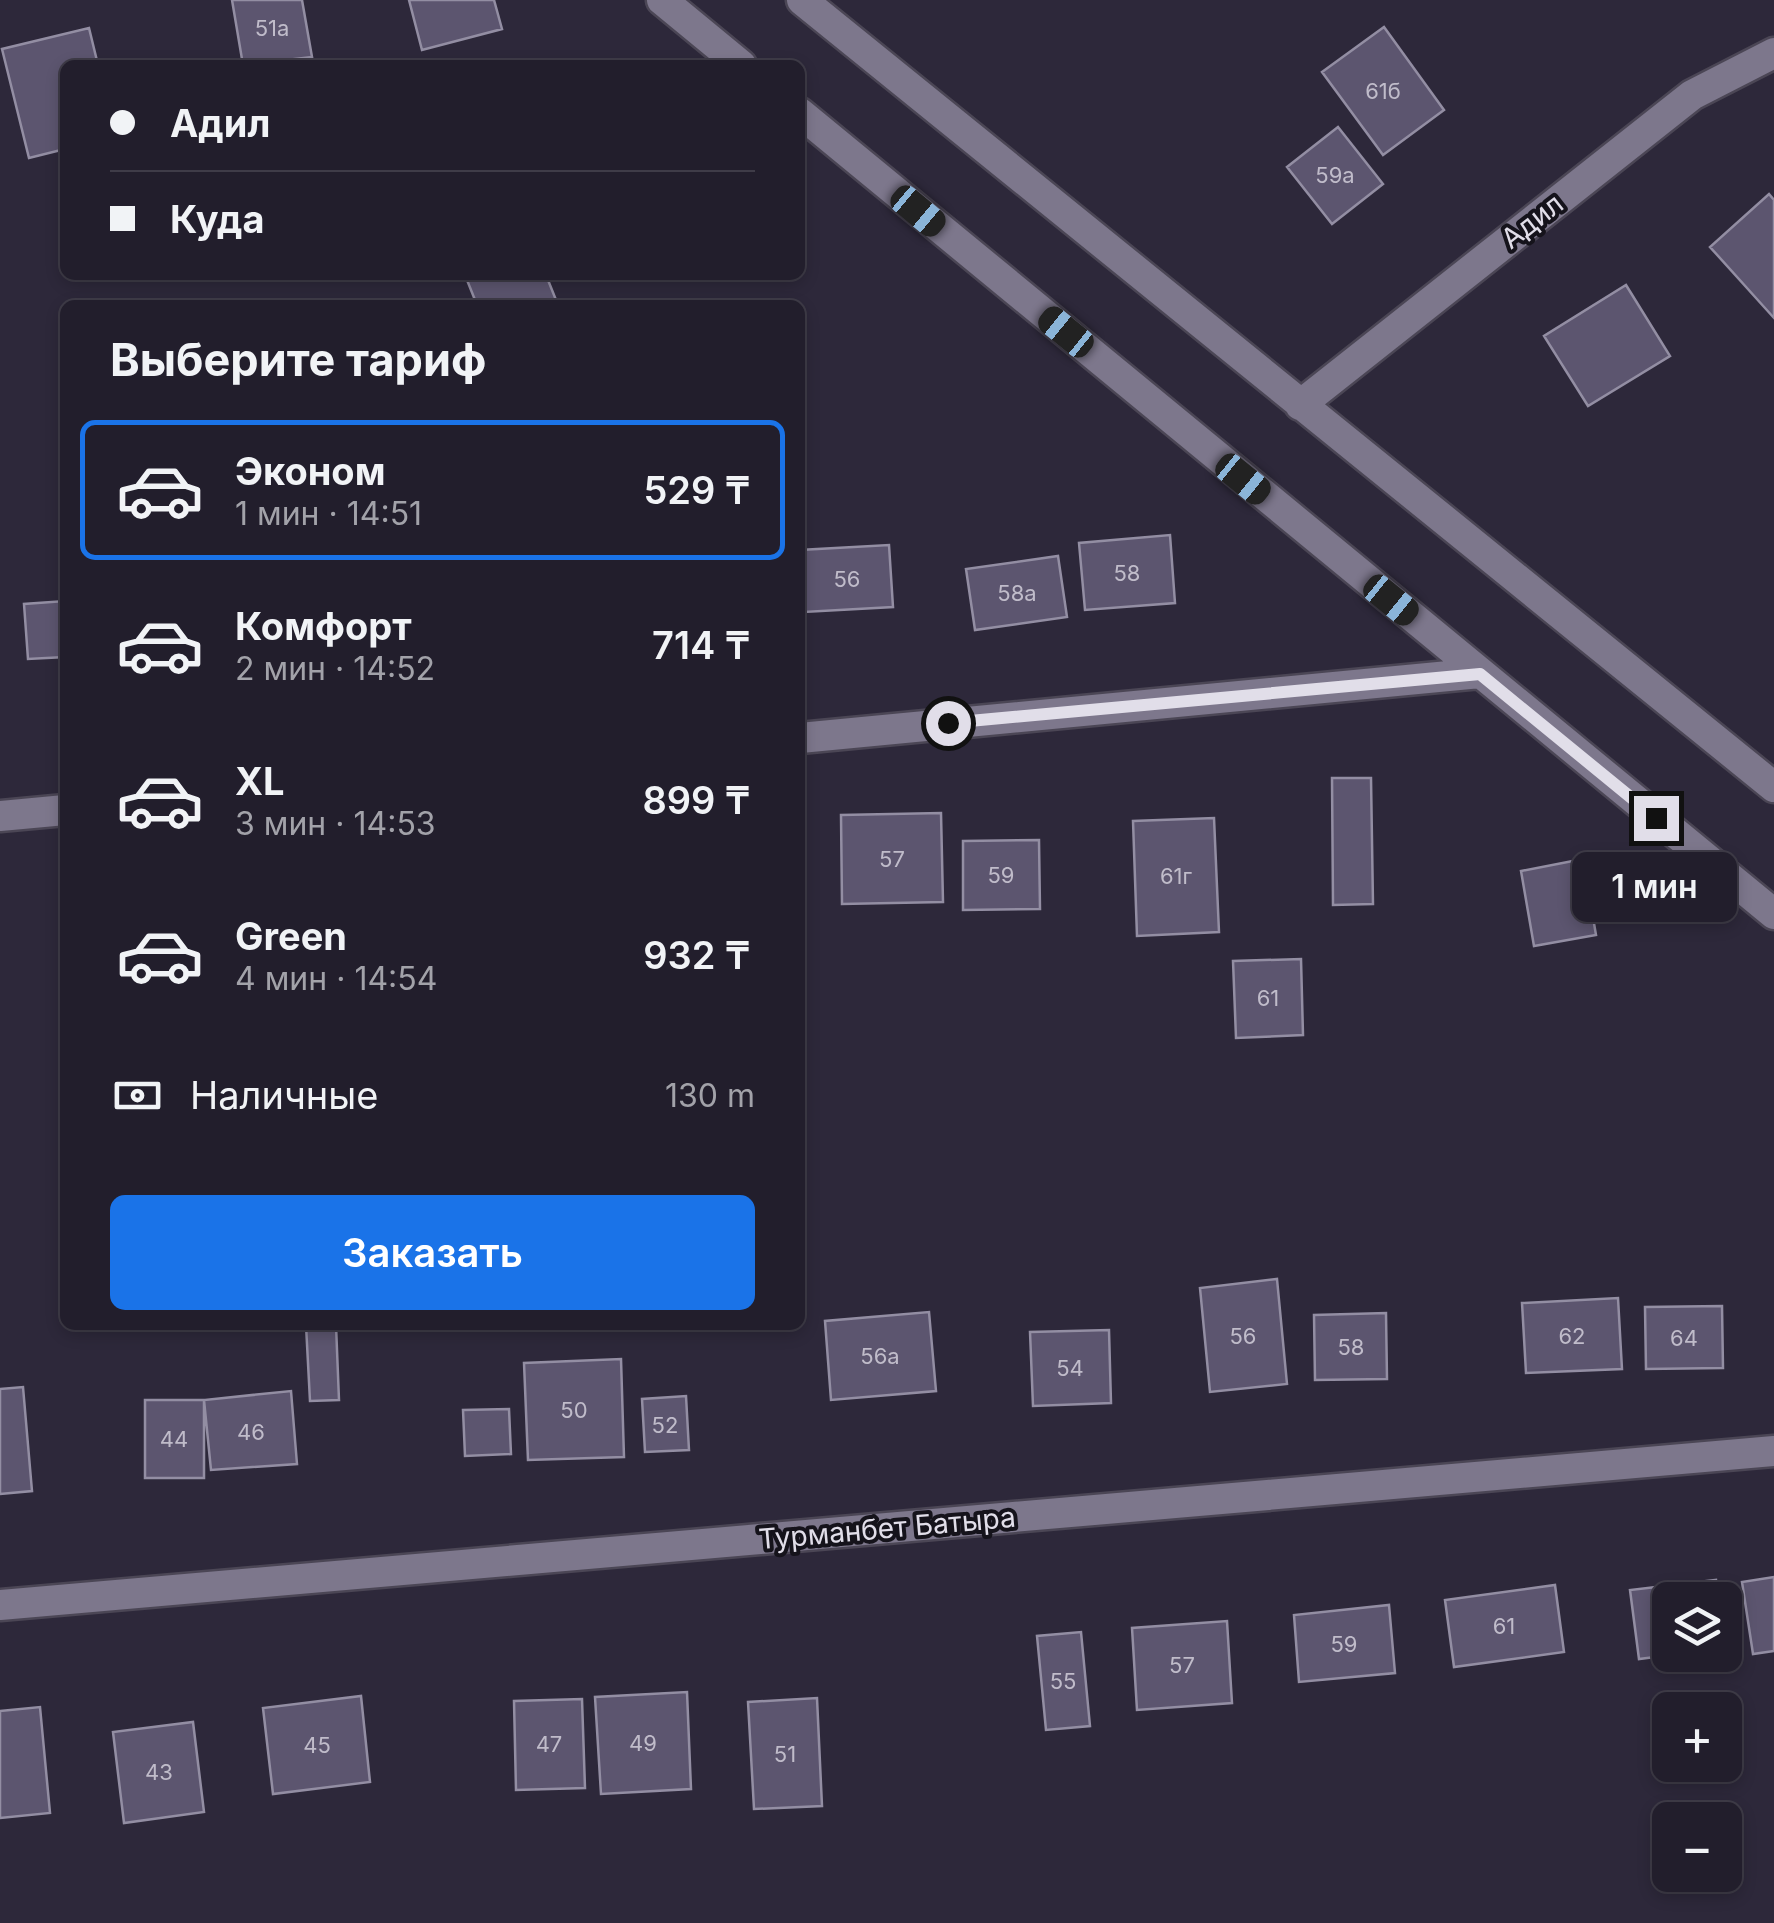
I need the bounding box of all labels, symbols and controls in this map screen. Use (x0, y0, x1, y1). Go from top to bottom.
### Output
house number: 51а (255, 15, 289, 41)
house number: 61б (1365, 78, 1401, 104)
text: Адил (170, 100, 270, 146)
house number: 59а (1315, 162, 1355, 188)
car (885, 180, 951, 242)
street label: Адил (1494, 186, 1570, 256)
text: Куда (170, 196, 264, 242)
car (1033, 301, 1099, 363)
text: Выберите тариф (110, 332, 486, 387)
icon: car (115, 445, 205, 535)
text: Эконом (235, 448, 386, 494)
car (1210, 448, 1276, 510)
text: 529 ₸ (643, 467, 750, 513)
text: 1 мин · 14:51 (235, 494, 422, 533)
house number: 58 (1114, 560, 1140, 586)
house number: 56 (833, 566, 861, 592)
car (1358, 569, 1424, 631)
house number: 58а (997, 580, 1037, 606)
icon: car (115, 600, 205, 690)
text: Комфорт (235, 603, 412, 649)
text: 714 ₸ (652, 622, 750, 668)
text: 2 мин · 14:52 (235, 649, 435, 688)
route start (926, 701, 971, 746)
icon: car (115, 755, 205, 845)
text: XL (235, 758, 285, 804)
text: 899 ₸ (642, 777, 750, 823)
route end (1634, 796, 1679, 841)
text: 3 мин · 14:53 (235, 804, 436, 843)
house number: 57 (879, 846, 905, 872)
callout: 1 мин (1574, 853, 1738, 923)
house number: 59 (987, 862, 1015, 888)
house number: 61г (1160, 863, 1192, 889)
text: 1 мин (1611, 867, 1698, 906)
icon: car (115, 910, 205, 1000)
text: Green (235, 913, 347, 959)
text: 932 ₸ (643, 932, 750, 978)
text: 4 мин · 14:54 (235, 959, 437, 998)
house number: 61 (1257, 985, 1279, 1011)
icon: cash (110, 1068, 165, 1123)
text: Наличные (190, 1072, 378, 1118)
text: 130 m (665, 1076, 755, 1115)
button: Заказать (110, 1195, 755, 1310)
house number: 56 (1229, 1323, 1257, 1349)
house number: 62 (1558, 1323, 1586, 1349)
house number: 64 (1670, 1325, 1698, 1351)
house number: 58 (1338, 1334, 1364, 1360)
house number: 56а (860, 1343, 900, 1369)
house number: 54 (1056, 1355, 1084, 1381)
house number: 50 (560, 1397, 588, 1423)
house number: 52 (652, 1412, 678, 1438)
house number: 46 (237, 1419, 265, 1445)
house number: 44 (160, 1426, 188, 1452)
street label: Турманбет Батыра (757, 1500, 1017, 1556)
map controls (1652, 1582, 1742, 1892)
button: layers (1652, 1582, 1742, 1672)
house number: 61 (1493, 1613, 1515, 1639)
house number: 59 (1330, 1631, 1358, 1657)
house number: 57 (1169, 1652, 1195, 1678)
house number: 55 (1050, 1668, 1076, 1694)
button: + (1652, 1692, 1742, 1782)
house number: 49 (629, 1730, 657, 1756)
house number: 47 (536, 1731, 562, 1757)
house number: 45 (303, 1732, 331, 1758)
house number: 51 (774, 1741, 796, 1767)
house number: 43 (145, 1759, 173, 1785)
button: − (1652, 1802, 1742, 1892)

